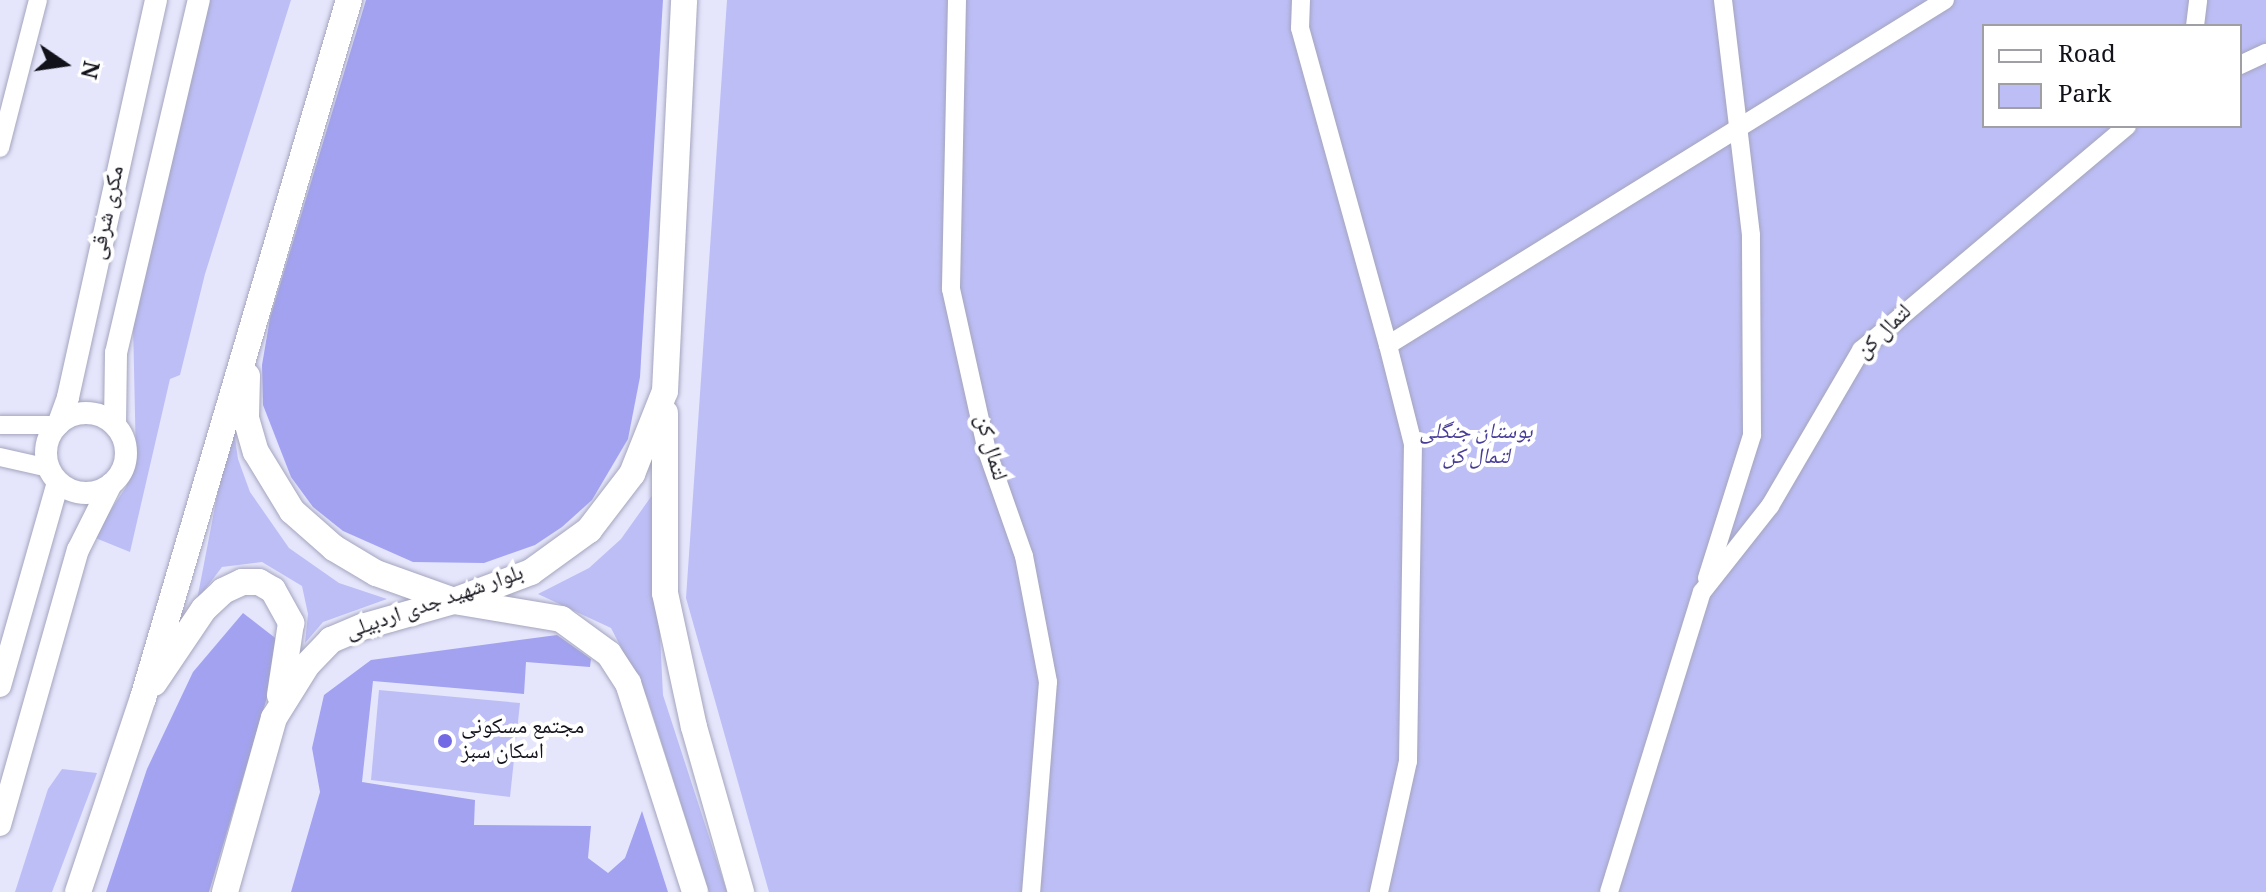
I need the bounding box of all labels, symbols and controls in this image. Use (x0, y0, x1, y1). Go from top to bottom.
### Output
north arrow (24, 24, 104, 104)
legend (1982, 24, 2242, 128)
text: Road (2058, 36, 2116, 77)
text: N (67, 57, 108, 82)
text: Park (2058, 76, 2111, 117)
street label: مکری شرقی (86, 164, 132, 262)
street label: لتمال کن (1852, 300, 1918, 366)
street label: لتمال کن (967, 412, 1011, 484)
park label: بوستان جنگلی لتمال کن (1419, 420, 1533, 472)
street label: بلوار شهید جدی اردبیلی (342, 561, 528, 647)
place label: مجتمع مسکونی اسکان سبز (461, 715, 584, 766)
marker: مجتمع مسکونی اسکان سبز (436, 732, 454, 750)

